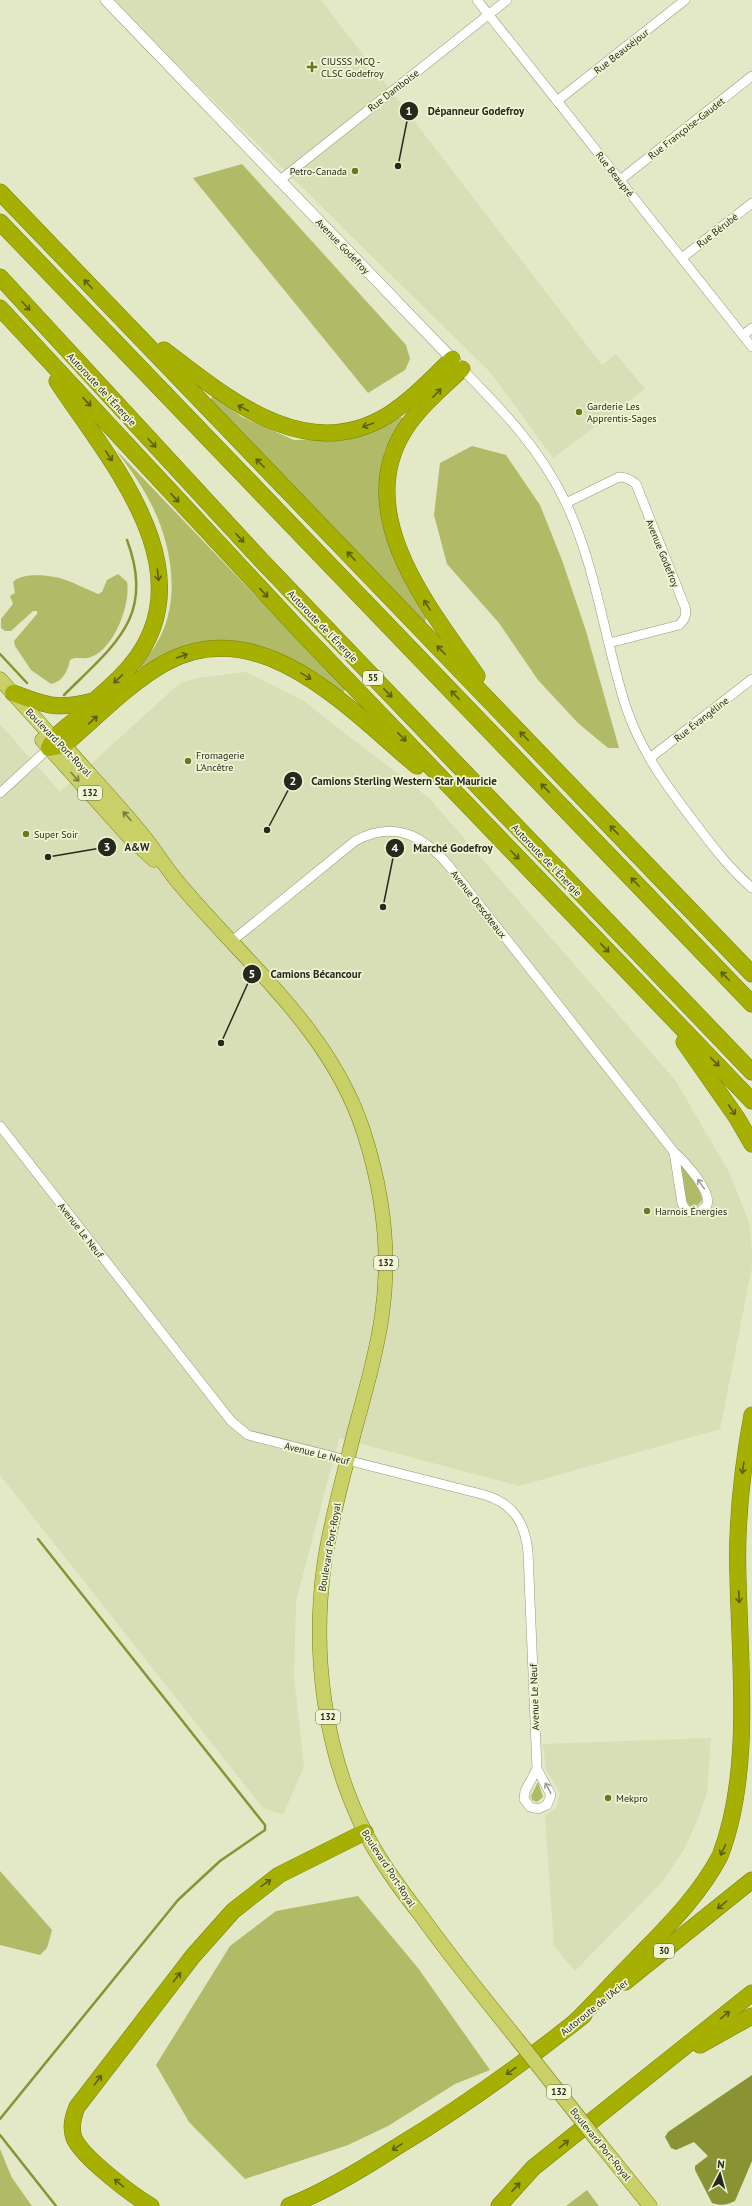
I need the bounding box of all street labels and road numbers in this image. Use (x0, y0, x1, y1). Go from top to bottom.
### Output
street label: Rue Beauséjour (591, 25, 652, 77)
street label: Rue Damboise (365, 66, 421, 114)
street label: Rue Françoise-Gaudet (645, 94, 728, 162)
street label: Rue Beaupré (593, 149, 636, 200)
street label: Rue Bérubé (694, 210, 741, 251)
street label: Avenue Godefroy (313, 216, 373, 277)
street label: Autoroute de l'Énergie (64, 350, 139, 429)
street label: Avenue Godefroy (643, 517, 682, 589)
street label: Autoroute de l'Énergie (285, 587, 361, 665)
road number: 55 (363, 671, 383, 685)
street label: Rue Évangéline (671, 694, 731, 745)
street label: Boulevard Port-Royal (23, 706, 95, 779)
road number: 132 (78, 786, 102, 800)
street label: Autoroute de l'Énergie (509, 821, 585, 899)
street label: Avenue Descôteaux (448, 868, 509, 941)
street label: Avenue Le Neuf (55, 1200, 107, 1261)
road number: 132 (374, 1256, 398, 1270)
street label: Avenue Le Neuf (283, 1439, 352, 1468)
street label: Boulevard Port-Royal (315, 1502, 344, 1592)
street label: Avenue Le Neuf (527, 1663, 542, 1731)
road number: 132 (316, 1710, 340, 1724)
street label: Boulevard Port-Royal (359, 1827, 419, 1910)
road number: 30 (654, 1944, 674, 1958)
street label: Autoroute de l'Acier (558, 1976, 631, 2039)
road number: 132 (547, 2085, 571, 2099)
street label: Boulevard Port-Royal (567, 2105, 634, 2183)

